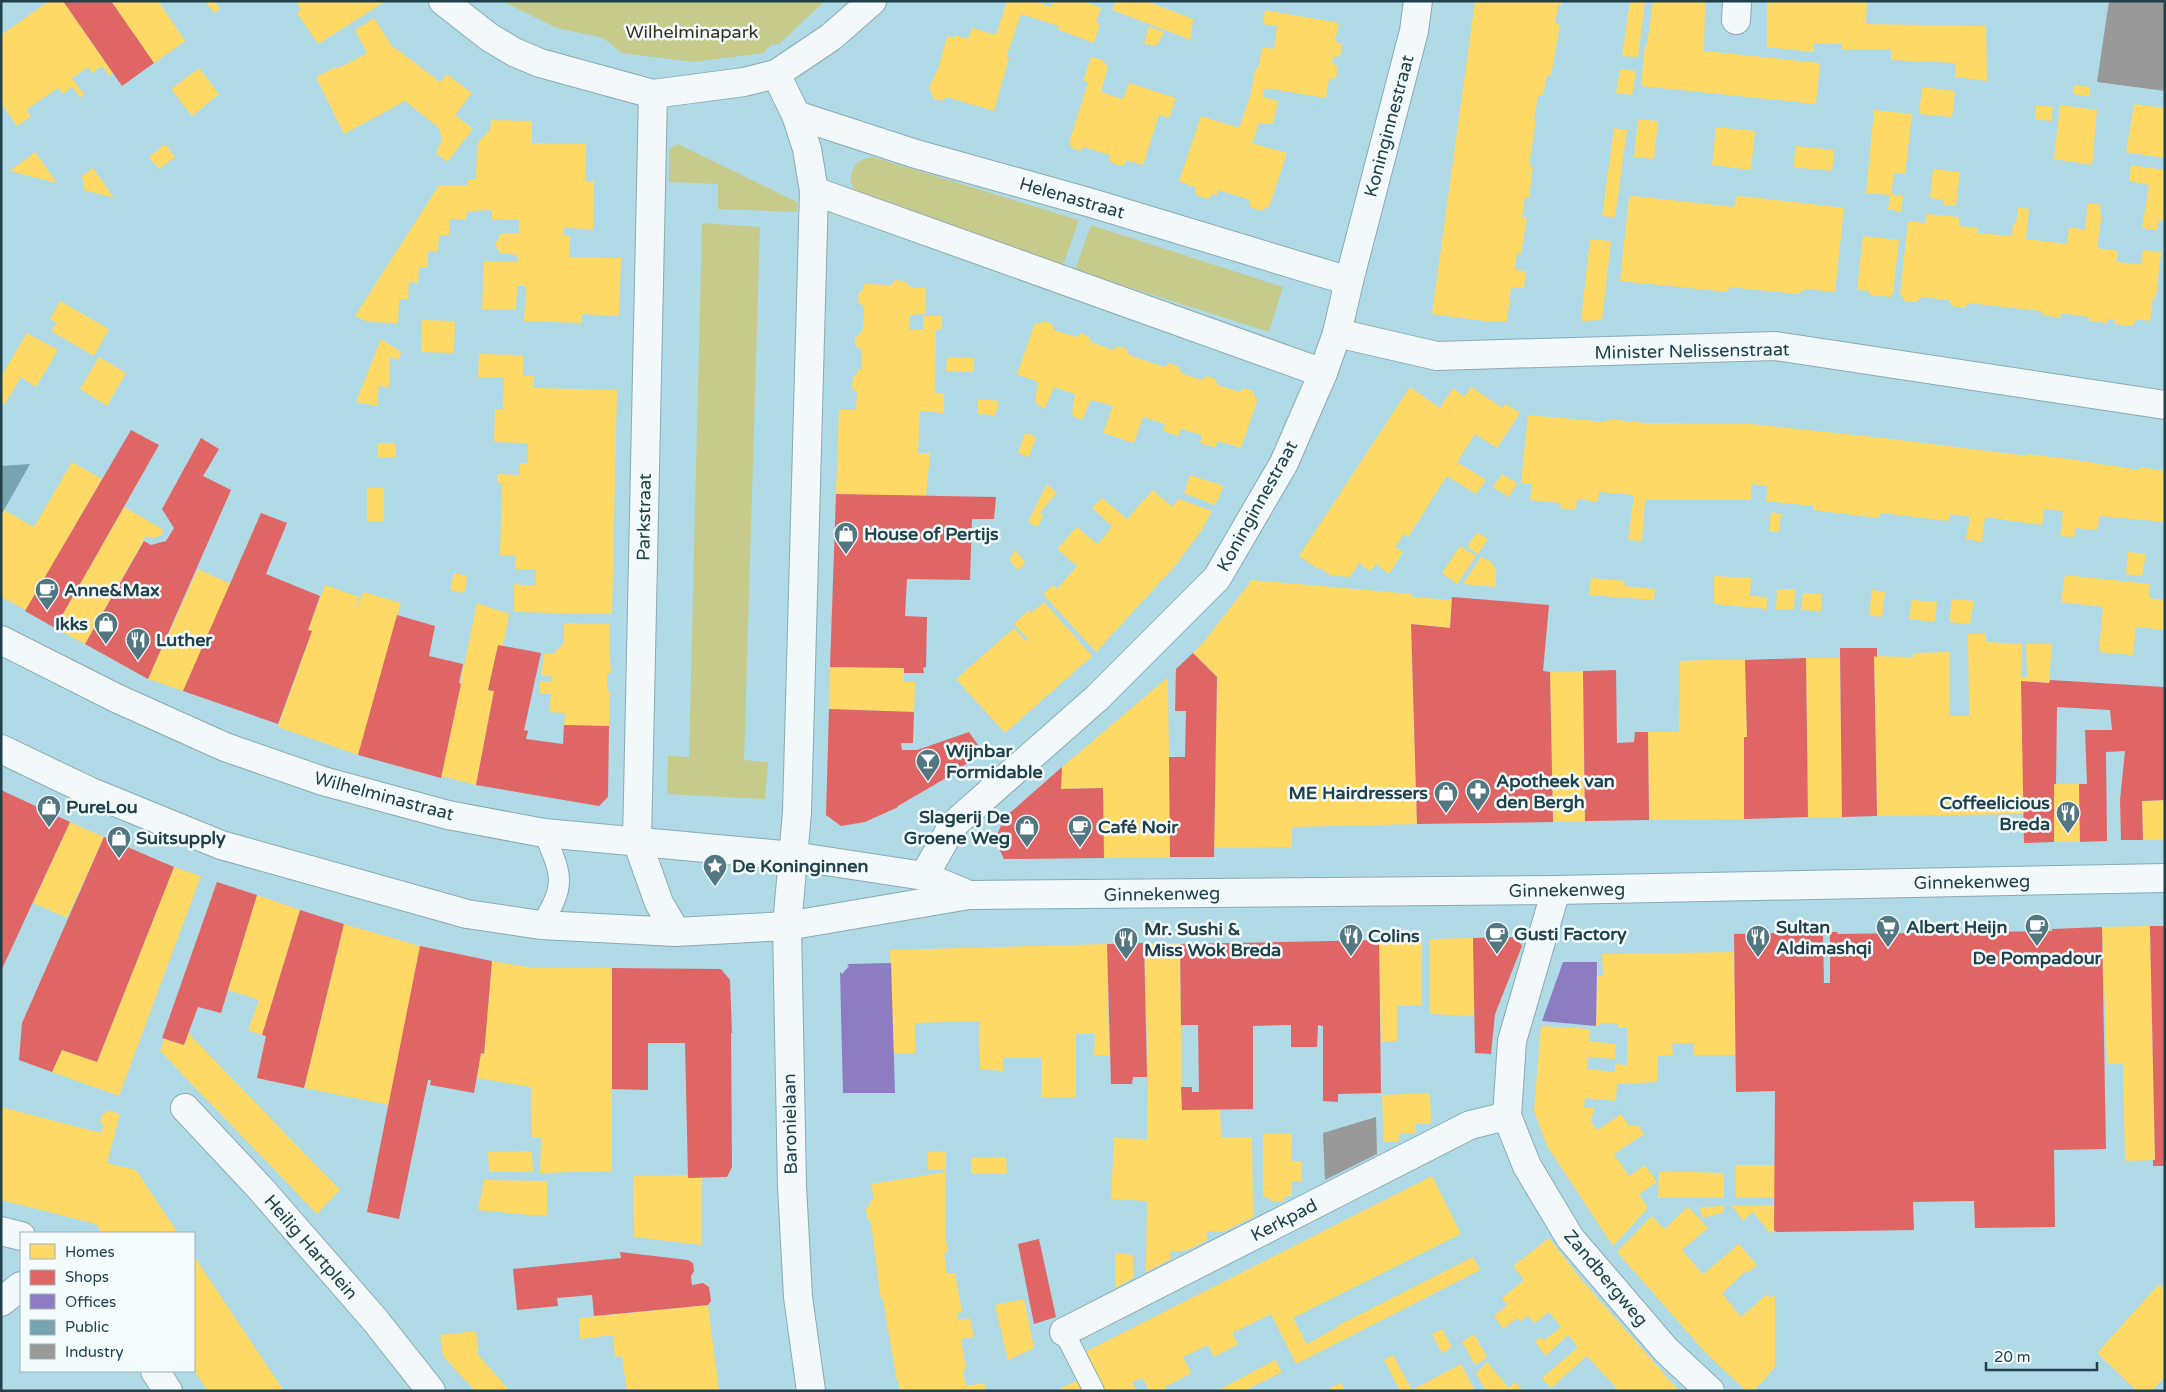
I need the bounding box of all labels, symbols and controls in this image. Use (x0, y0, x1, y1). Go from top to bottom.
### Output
park label: Wilhelminapark (626, 21, 759, 43)
street label: Koninginnestraat (1359, 52, 1419, 200)
street label: Helenastraat (1017, 172, 1127, 224)
street label: Minister Nelissenstraat (1594, 338, 1790, 364)
street label: Koninginnestraat (1212, 436, 1302, 575)
street label: Parkstraat (632, 473, 656, 561)
shop icon: House of Pertijs (833, 521, 859, 555)
place label: House of Pertijs (864, 523, 999, 545)
cafe icon: Anne&Max (34, 577, 60, 611)
place label: Anne&Max (64, 579, 160, 601)
shop icon: Ikks (93, 611, 119, 645)
place label: Ikks (55, 613, 88, 635)
restaurant icon: Luther (125, 627, 151, 661)
place label: Luther (156, 629, 213, 651)
place label: Wijnbar Formidable (946, 740, 1043, 783)
bar icon: Wijnbar Formidable (915, 748, 941, 782)
street label: Wilhelminastraat (312, 767, 456, 825)
place label: Apotheek van den Bergh (1496, 770, 1615, 813)
pharmacy icon: Apotheek van den Bergh (1465, 778, 1491, 812)
shop icon: ME Hairdressers (1433, 780, 1459, 814)
place label: ME Hairdressers (1288, 782, 1428, 804)
place label: Coffeelicious Breda (1940, 792, 2050, 835)
shop icon: PureLou (36, 794, 62, 828)
place label: PureLou (66, 796, 138, 818)
restaurant icon: Coffeelicious Breda (2055, 800, 2081, 834)
place label: Slagerij De Groene Weg (904, 806, 1010, 849)
shop icon: Slagerij De Groene Weg (1014, 814, 1040, 848)
cafe icon: Café Noir (1067, 814, 1093, 848)
place label: Café Noir (1098, 816, 1179, 838)
shop icon: Suitsupply (106, 825, 132, 859)
place label: Suitsupply (136, 827, 226, 849)
place icon: De Koninginnen (702, 853, 728, 887)
place label: De Koninginnen (732, 855, 868, 877)
street label: Ginnekenweg (1914, 870, 2030, 894)
street label: Ginnekenweg (1509, 878, 1625, 902)
street label: Ginnekenweg (1104, 882, 1220, 906)
cafe icon: De Pompadour (2024, 913, 2050, 947)
supermarket icon: Albert Heijn (1875, 914, 1901, 948)
place label: Sultan Aldimashqi (1776, 916, 1872, 959)
place label: Albert Heijn (1906, 916, 2007, 938)
place label: Mr. Sushi & Miss Wok Breda (1144, 918, 1281, 961)
cafe icon: Gusti Factory (1484, 921, 1510, 955)
restaurant icon: Colins (1338, 923, 1364, 957)
place label: Gusti Factory (1514, 923, 1627, 945)
restaurant icon: Sultan Aldimashqi (1745, 924, 1771, 958)
place label: Colins (1368, 925, 1420, 947)
restaurant icon: Mr. Sushi & Miss Wok Breda (1113, 926, 1139, 960)
place label: De Pompadour (1973, 947, 2103, 969)
street label: Baronielaan (778, 1073, 802, 1175)
street label: Heilig Hartplein (259, 1190, 363, 1304)
street label: Kerkpad (1247, 1194, 1321, 1246)
street label: Zandbergweg (1559, 1225, 1653, 1331)
legend (20, 1232, 195, 1372)
text: Homes (65, 1243, 115, 1261)
text: Shops (65, 1268, 109, 1286)
text: Offices (65, 1293, 116, 1311)
text: Public (65, 1318, 109, 1336)
scale bar (1986, 1340, 2097, 1372)
text: Industry (65, 1343, 124, 1361)
text: 20 m (1994, 1348, 2031, 1366)

